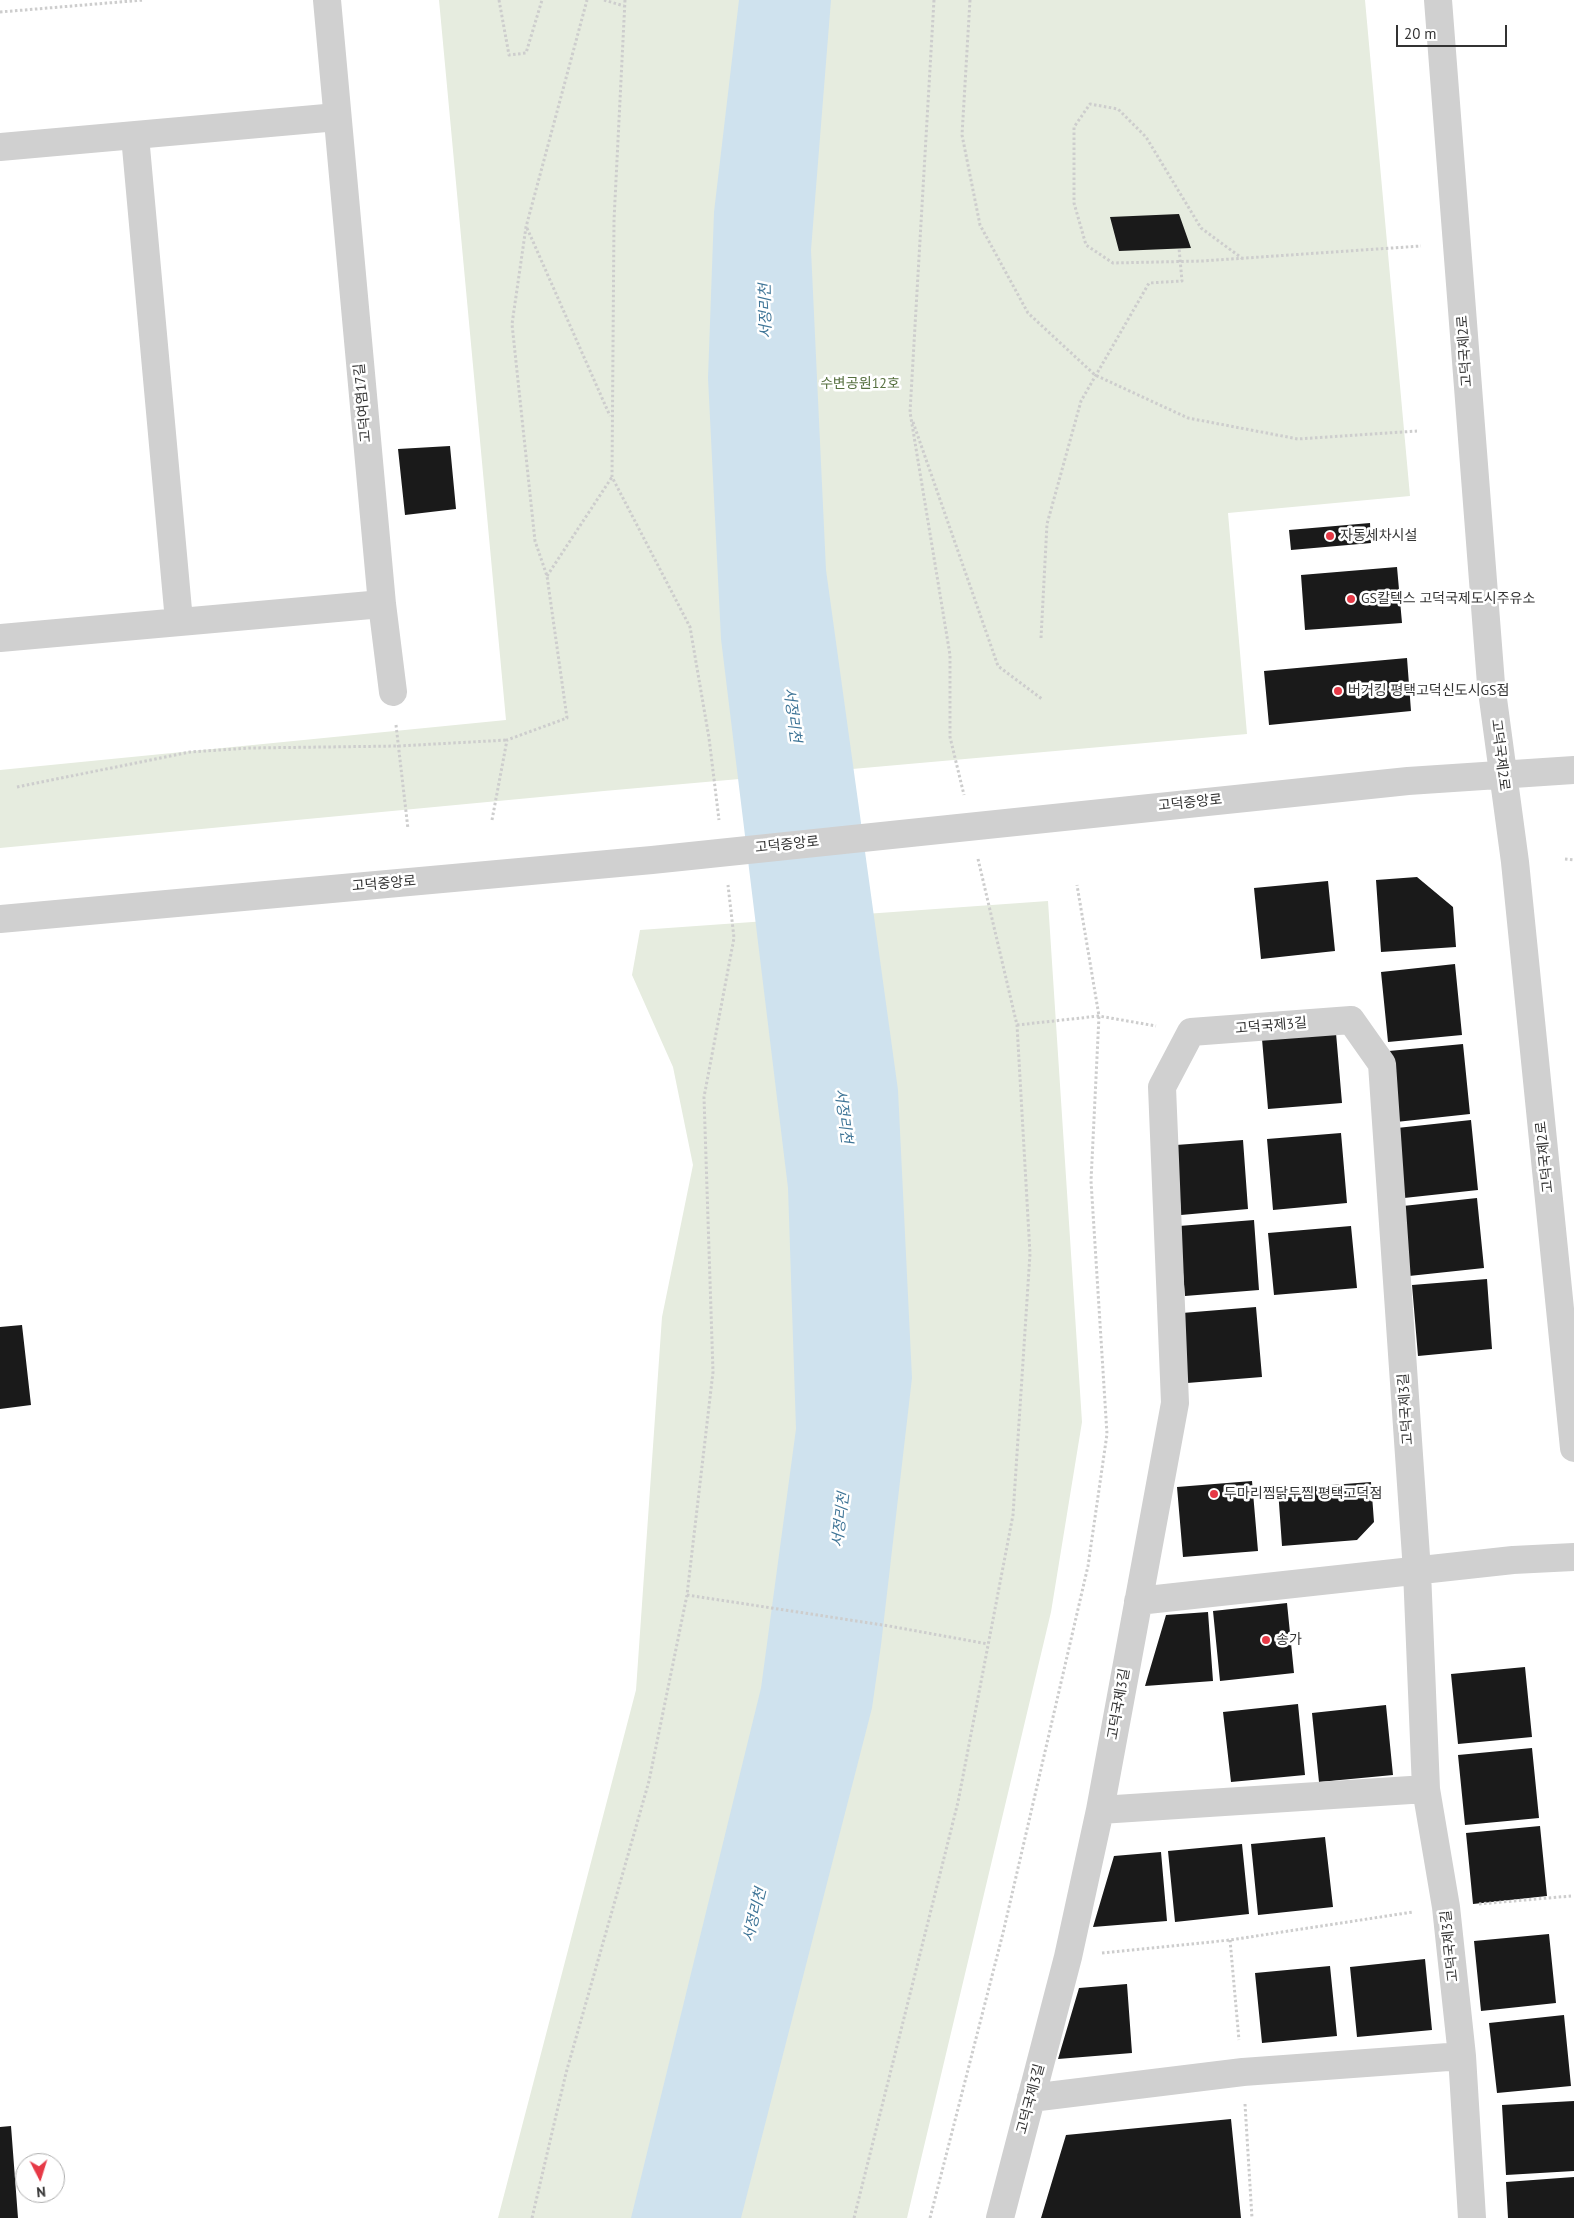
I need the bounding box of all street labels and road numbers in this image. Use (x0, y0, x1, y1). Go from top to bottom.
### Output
street label: 고덕국제2로 (1454, 314, 1476, 388)
street label: 고덕여염17길 (351, 363, 375, 443)
street label: 고덕국제2로 (1487, 718, 1513, 792)
street label: 고덕중앙로 (1157, 791, 1223, 815)
street label: 고덕중앙로 (754, 833, 820, 857)
street label: 고덕중앙로 (351, 873, 417, 895)
street label: 고덕국제3길 (1234, 1014, 1308, 1038)
street label: 고덕국제2로 (1533, 1120, 1557, 1194)
street label: 고덕국제3길 (1395, 1372, 1417, 1446)
street label: 고덕국제3길 (1104, 1667, 1134, 1741)
street label: 고덕국제3길 (1438, 1909, 1462, 1983)
street label: 고덕국제3길 (1014, 2062, 1048, 2136)

